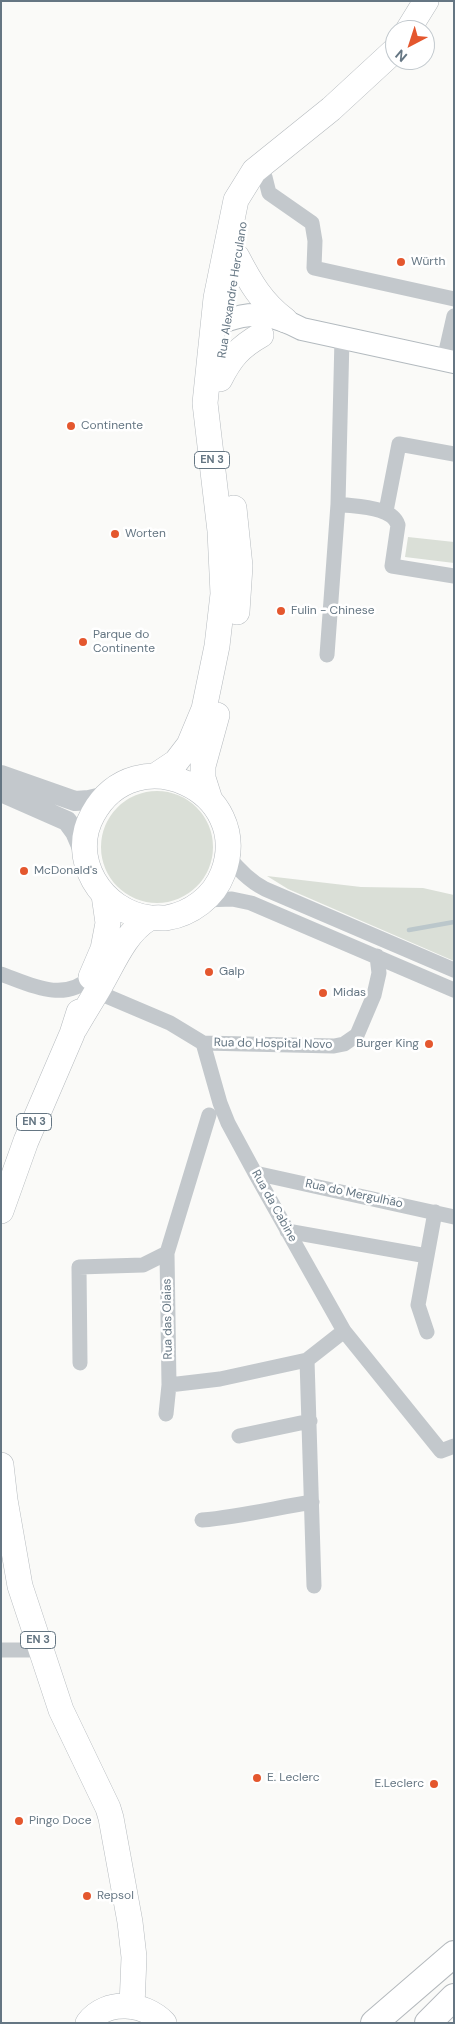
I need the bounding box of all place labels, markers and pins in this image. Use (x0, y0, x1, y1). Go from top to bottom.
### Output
place label: Würth (411, 255, 445, 269)
marker: Würth (395, 256, 407, 268)
place label: Continente (81, 419, 143, 433)
marker: Continente (65, 420, 77, 432)
place label: Worten (125, 527, 166, 541)
marker: Worten (109, 528, 121, 540)
place label: Fulin - Chinese (291, 604, 375, 618)
marker: Fulin - Chinese (275, 605, 287, 617)
place label: Parque do Continente (93, 628, 155, 656)
marker: Parque do Continente (77, 636, 89, 648)
place label: McDonald's (34, 864, 98, 878)
marker: McDonald's (18, 865, 30, 877)
place label: Galp (219, 965, 245, 979)
marker: Galp (203, 966, 215, 978)
place label: Midas (333, 986, 366, 1000)
marker: Midas (317, 987, 329, 999)
place label: Burger King (356, 1037, 419, 1051)
marker: Burger King (423, 1038, 435, 1050)
place label: E. Leclerc (267, 1771, 320, 1785)
marker: E. Leclerc (251, 1772, 263, 1784)
place label: E.Leclerc (375, 1777, 424, 1791)
marker: E.Leclerc (428, 1778, 440, 1790)
place label: Pingo Doce (29, 1814, 92, 1828)
marker: Pingo Doce (13, 1815, 25, 1827)
place label: Repsol (97, 1889, 134, 1903)
marker: Repsol (81, 1890, 93, 1902)

